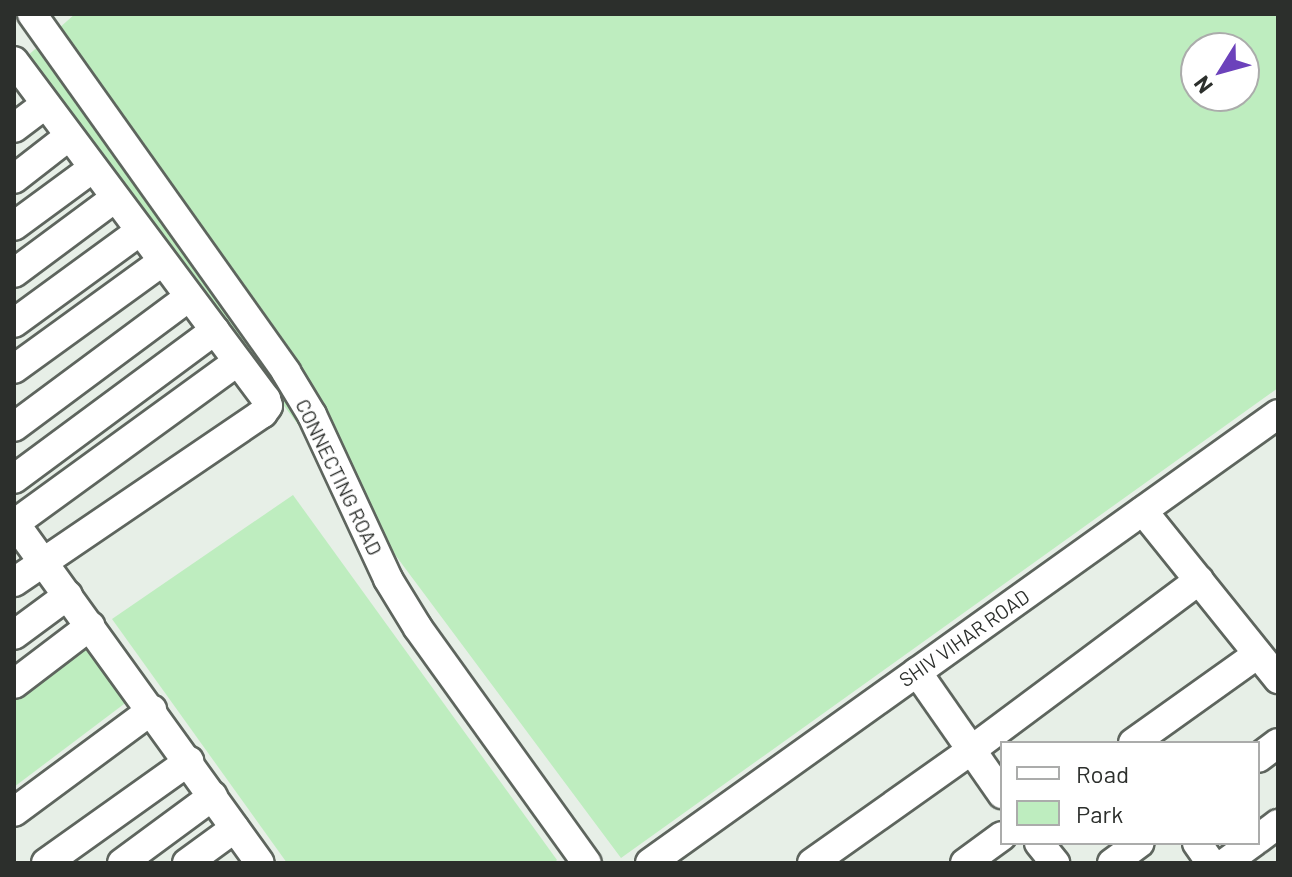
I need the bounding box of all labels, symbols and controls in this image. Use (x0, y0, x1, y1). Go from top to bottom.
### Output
north arrow (1180, 32, 1260, 112)
text: N (1188, 72, 1217, 99)
street label: CONNECTING ROAD (291, 395, 387, 559)
street label: SHIV VIHAR ROAD (894, 584, 1034, 692)
legend (1000, 741, 1260, 845)
text: Road (1076, 759, 1129, 788)
text: Park (1076, 799, 1123, 828)

